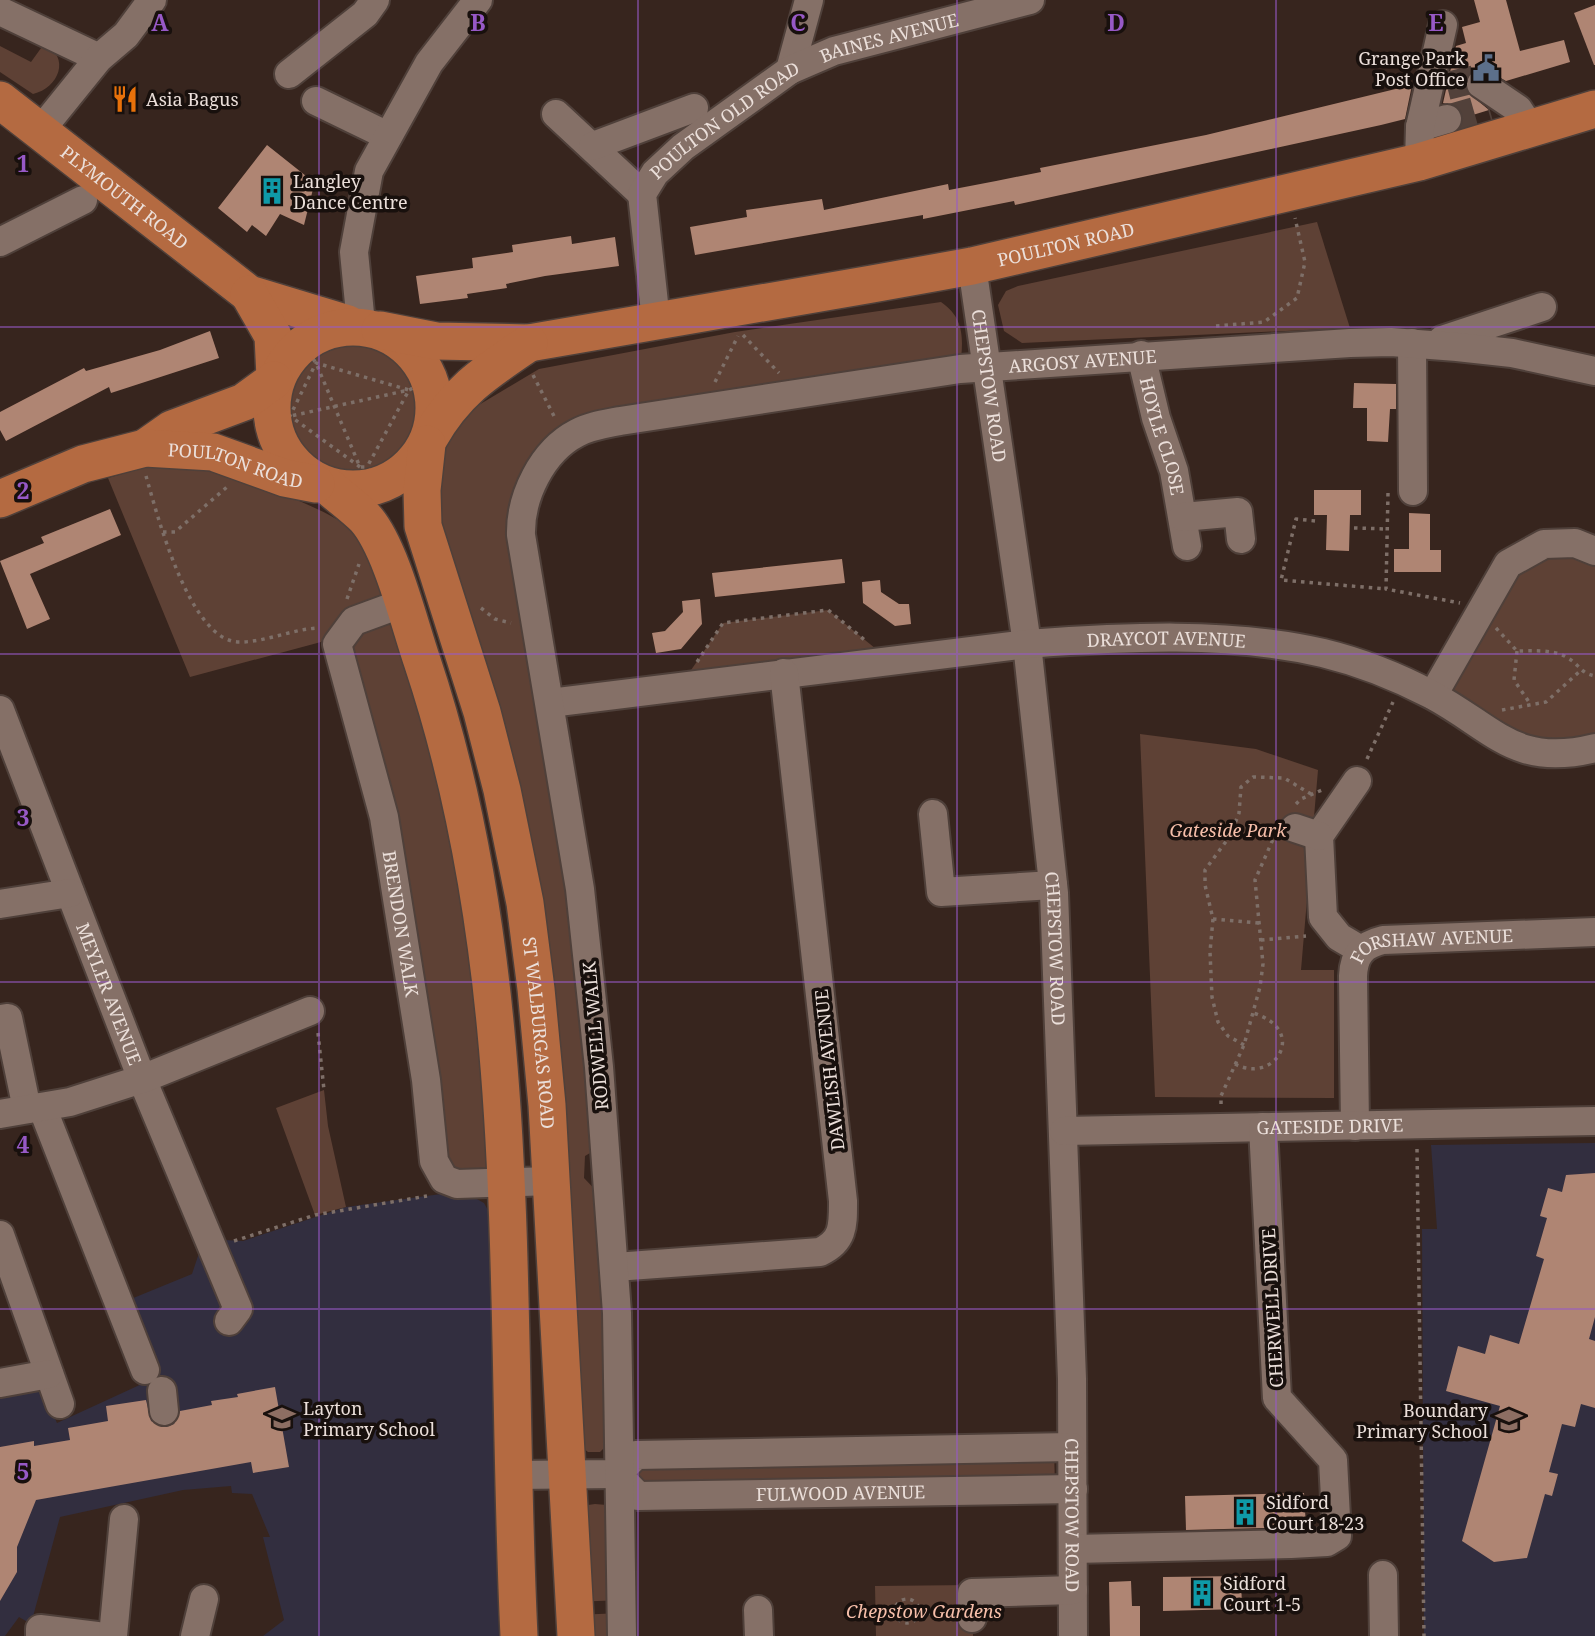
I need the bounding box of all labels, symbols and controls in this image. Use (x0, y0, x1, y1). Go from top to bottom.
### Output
text: A (151, 6, 169, 38)
text: B (470, 6, 486, 38)
text: C (790, 6, 806, 38)
text: D (1107, 6, 1125, 38)
text: E (1428, 6, 1444, 38)
street label: BAINES AVENUE (816, 7, 961, 68)
place label: Grange Park Post Office (1358, 46, 1465, 91)
public building icon: Grange Park Post Office (1471, 53, 1501, 83)
street label: POULTON OLD ROAD (644, 56, 803, 184)
restaurant icon: Asia Bagus (110, 84, 140, 114)
place label: Asia Bagus (146, 87, 239, 111)
street label: PLYMOUTH ROAD (56, 140, 193, 254)
text: 1 (17, 147, 30, 179)
place label: Langley Dance Centre (293, 169, 408, 214)
building icon: Langley Dance Centre (257, 176, 287, 206)
street label: POULTON ROAD (995, 217, 1137, 272)
street label: CHEPSTOW ROAD (966, 308, 1012, 464)
street label: ARGOSY AVENUE (1008, 344, 1157, 378)
street label: HOYLE CLOSE (1135, 375, 1190, 497)
street label: POULTON ROAD (167, 437, 305, 493)
text: 2 (17, 474, 30, 506)
street label: DRAYCOT AVENUE (1086, 626, 1247, 653)
text: 3 (17, 801, 30, 833)
park label: Gateside Park (1170, 818, 1287, 842)
street label: BRENDON WALK (378, 849, 425, 999)
street label: CHEPSTOW ROAD (1040, 870, 1071, 1026)
street label: MEYLER AVENUE (71, 919, 147, 1068)
street label: FORSHAW AVENUE (1344, 923, 1514, 967)
street label: ST WALBURGAS ROAD (517, 935, 560, 1130)
street label: RODWELL WALK (577, 960, 613, 1111)
street label: DAWLISH AVENUE (809, 988, 849, 1152)
street label: GATESIDE DRIVE (1256, 1113, 1404, 1139)
text: 4 (17, 1128, 30, 1160)
street label: CHERWELL DRIVE (1256, 1228, 1288, 1388)
place label: Layton Primary School (303, 1396, 435, 1441)
place label: Boundary Primary School (1356, 1398, 1489, 1443)
school or university icon: Layton Primary School (267, 1403, 297, 1433)
school or university icon: Boundary Primary School (1494, 1405, 1524, 1435)
street label: CHEPSTOW ROAD (1060, 1438, 1085, 1592)
text: 5 (17, 1455, 30, 1487)
street label: FULWOOD AVENUE (756, 1479, 925, 1506)
place label: Sidford Court 18-23 (1266, 1490, 1364, 1535)
building icon: Sidford Court 18-23 (1230, 1497, 1260, 1527)
place label: Sidford Court 1-5 (1223, 1571, 1301, 1616)
building icon: Sidford Court 1-5 (1187, 1578, 1217, 1608)
park label: Chepstow Gardens (846, 1599, 1002, 1623)

